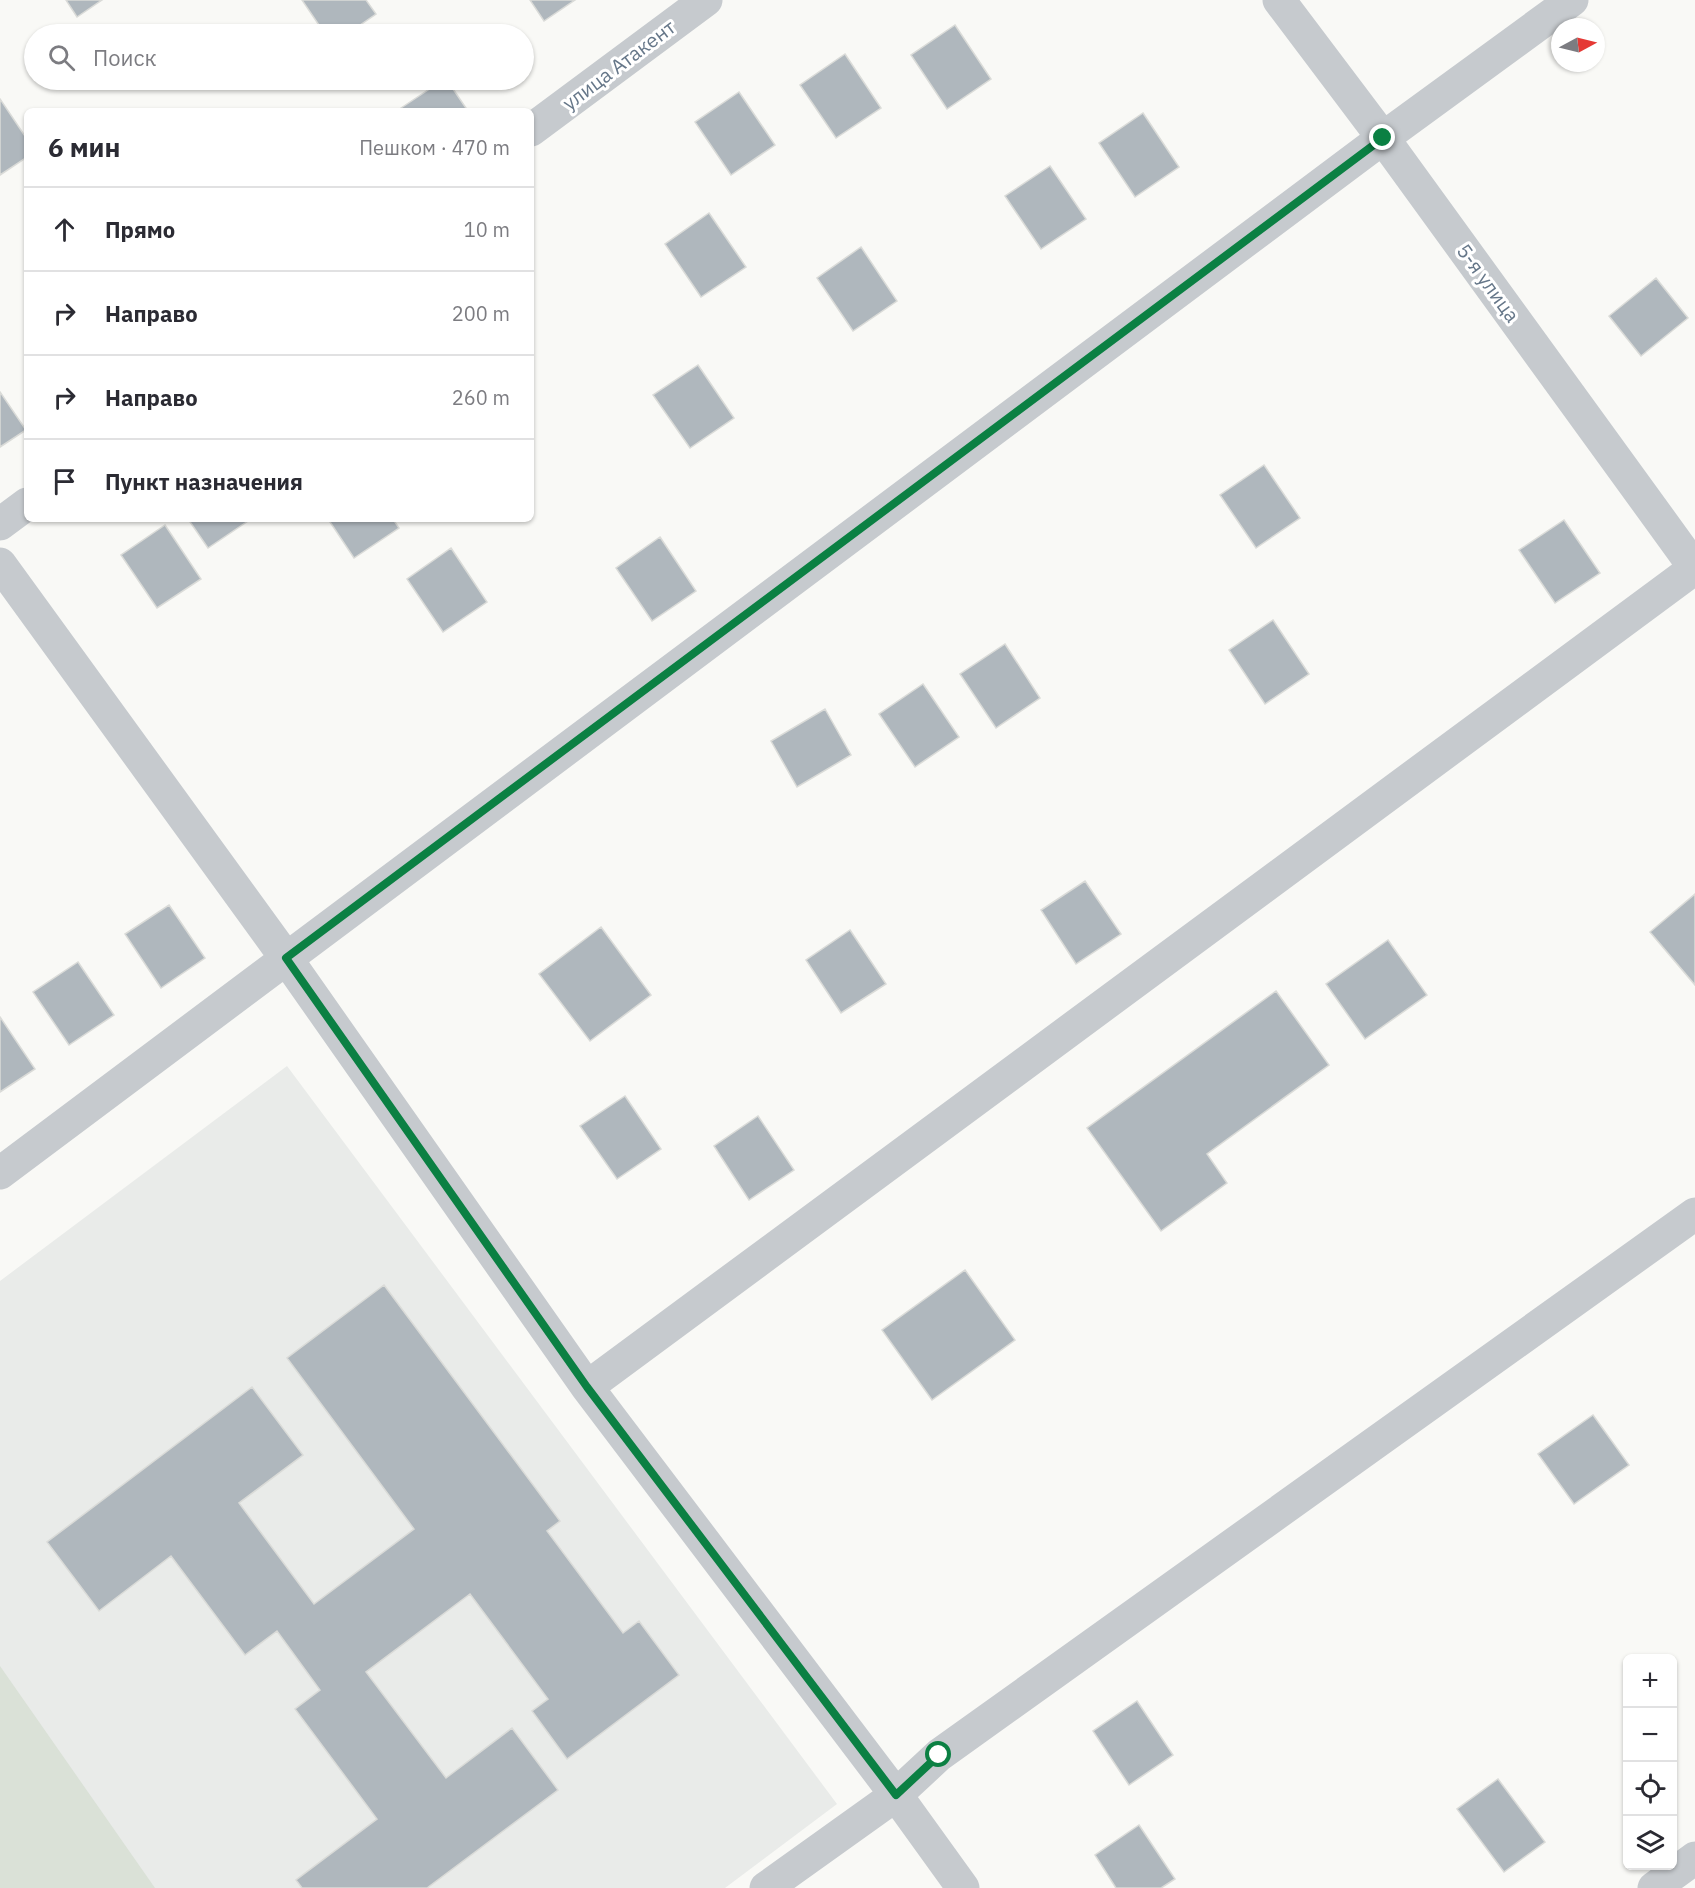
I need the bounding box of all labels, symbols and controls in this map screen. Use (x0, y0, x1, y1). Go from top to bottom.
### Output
street label: улица Атакент (557, 13, 681, 116)
north arrow (1551, 18, 1605, 72)
search box (24, 24, 534, 90)
icon: search (45, 41, 78, 74)
text: Поиск (93, 43, 157, 72)
route end (1369, 124, 1395, 150)
text: 6 мин (48, 130, 120, 164)
text: Пешком · 470 m (359, 134, 510, 161)
icon: ahead (48, 213, 81, 246)
text: Прямо (105, 215, 175, 244)
text: 10 m (464, 216, 510, 243)
street label: 5-я улица (1451, 238, 1526, 328)
icon: right (48, 297, 81, 330)
text: Направо (105, 299, 198, 328)
text: 200 m (452, 300, 510, 327)
icon: right (48, 381, 81, 414)
text: Направо (105, 383, 198, 412)
text: 260 m (452, 384, 510, 411)
icon: arrive (48, 465, 81, 498)
text: Пункт назначения (105, 467, 303, 496)
map controls (1623, 1654, 1677, 1870)
button: + (1623, 1654, 1677, 1708)
button: − (1623, 1708, 1677, 1762)
route start (925, 1741, 951, 1767)
button: locate (1623, 1762, 1677, 1816)
button: layers (1623, 1816, 1677, 1870)

